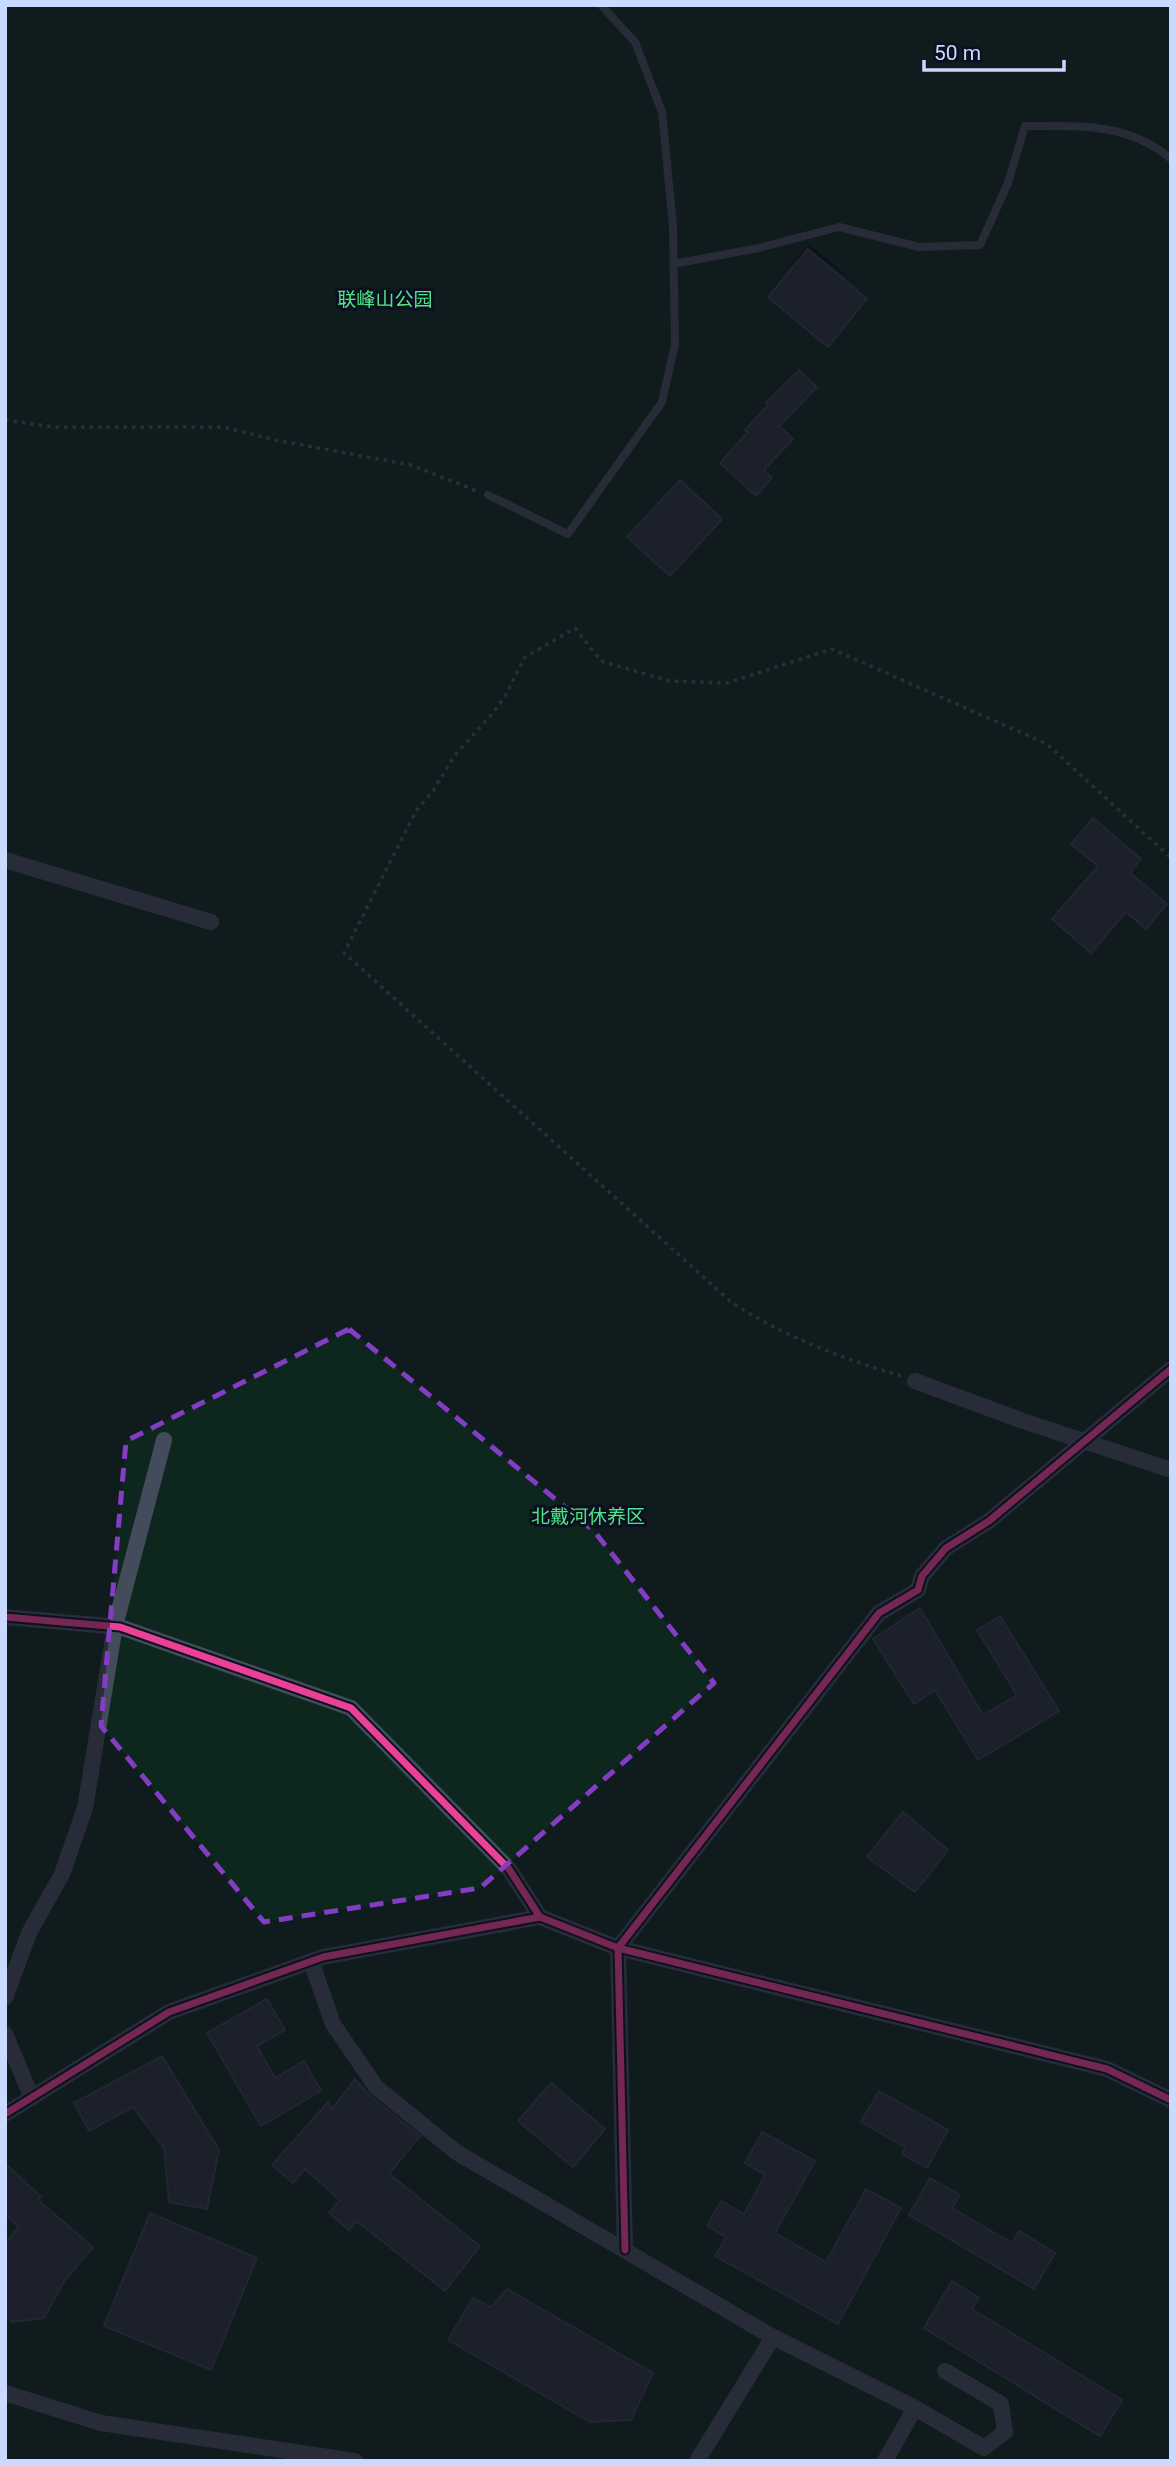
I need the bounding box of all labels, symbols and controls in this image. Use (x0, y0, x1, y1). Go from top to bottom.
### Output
scale bar (924, 28, 1064, 72)
text: 50 m (934, 41, 981, 65)
park label: 联峰山公园 (337, 288, 433, 311)
park label: 北戴河休养区 (531, 1505, 645, 1528)

